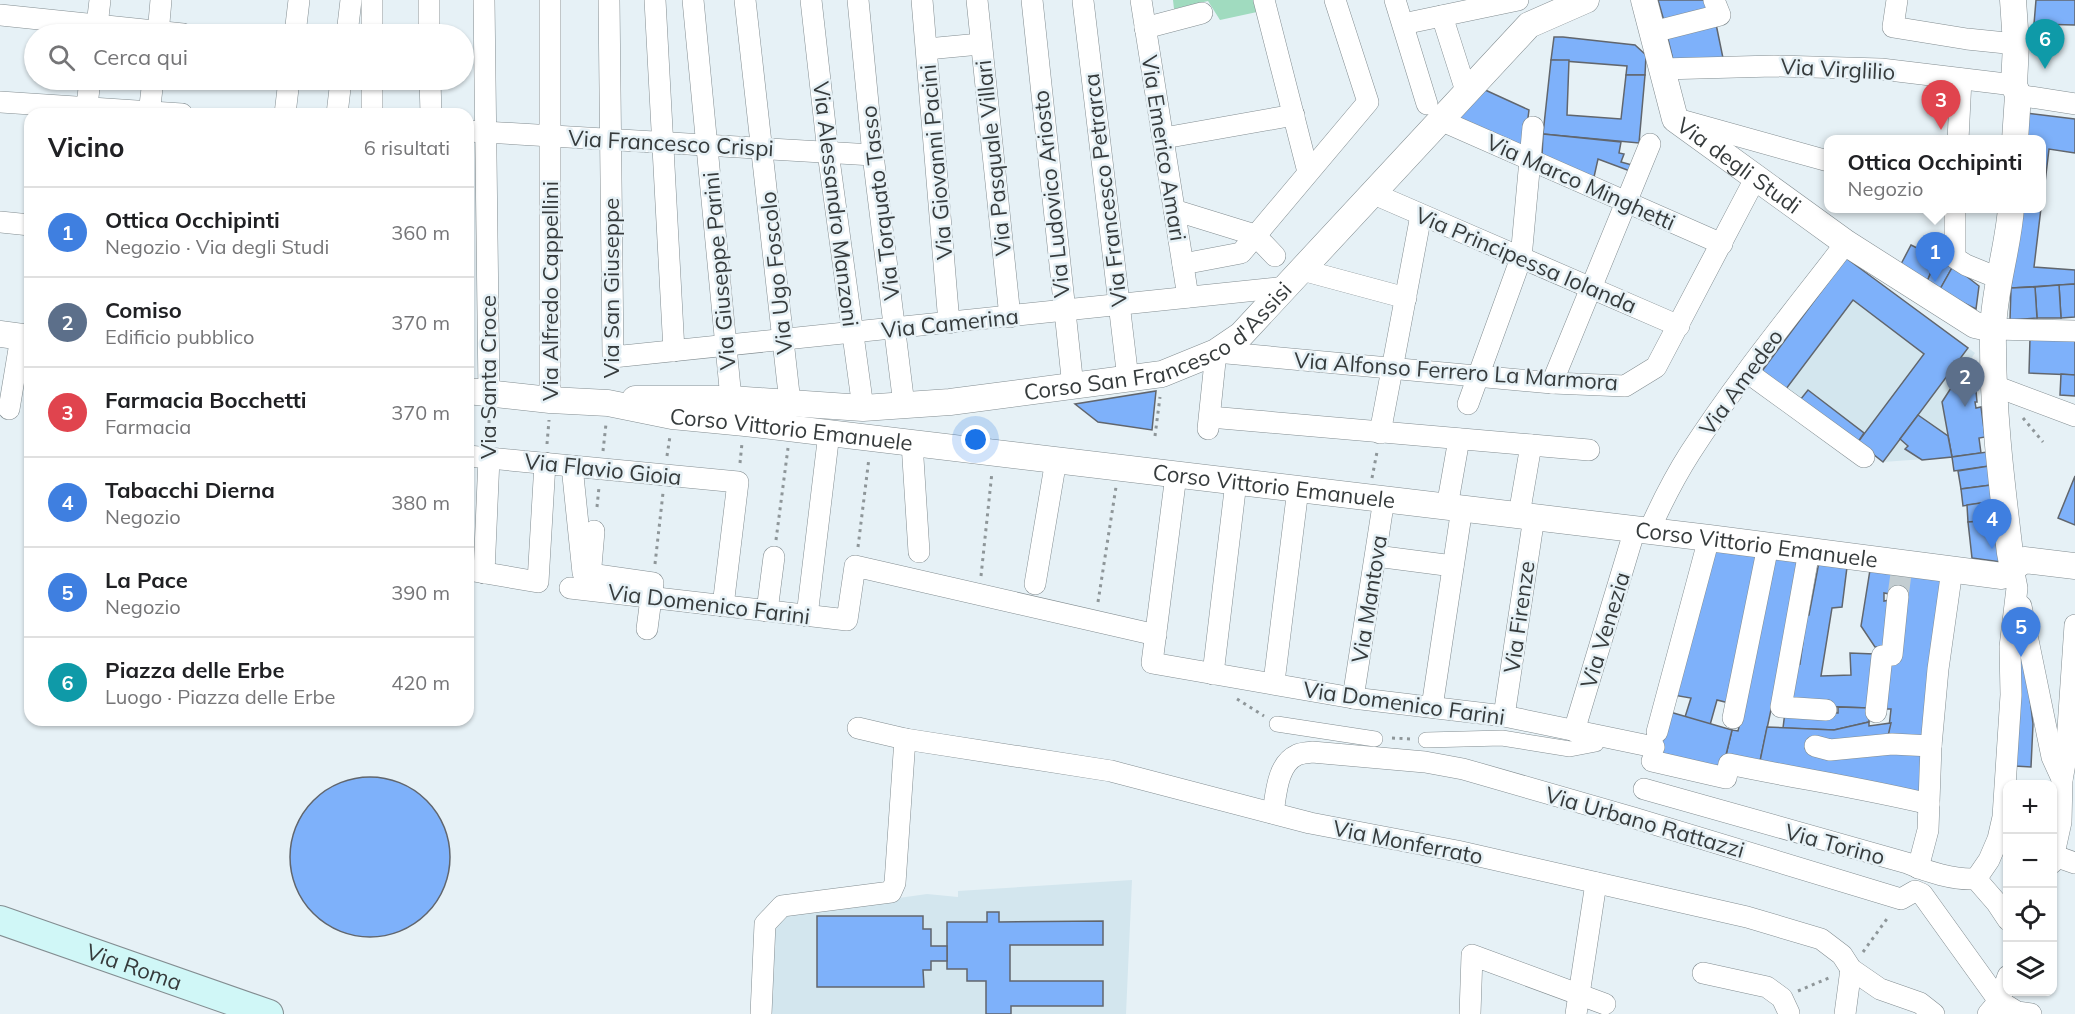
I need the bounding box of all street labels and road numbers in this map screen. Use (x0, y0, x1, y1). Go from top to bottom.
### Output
street label: Via Virglilio (1780, 52, 1896, 86)
street label: Via Emerico Amari (1135, 53, 1193, 243)
street label: Via Pasquale Villari (969, 59, 1017, 257)
street label: Via Giovanni Pacini (914, 63, 958, 261)
street label: Via Francesco Petrarca (1077, 72, 1133, 308)
street label: Via Alessandro Manzoni (807, 80, 865, 328)
street label: Via Ludovico Ariosto (1026, 89, 1076, 299)
street label: Via Torquato Tasso (854, 104, 906, 302)
street label: Via degli Studi (1671, 111, 1807, 220)
street label: Via Francesco Crispi (568, 124, 774, 162)
street label: Via Marco Minghetti (1482, 128, 1680, 236)
street label: Via Giuseppe Parini (696, 171, 742, 371)
street label: Via Alfredo Cappellini (536, 181, 564, 401)
street label: Via Ugo Foscolo (754, 190, 798, 356)
street label: Via San Giuseppe (597, 198, 625, 378)
street label: Via Principessa Iolanda (1411, 201, 1641, 319)
street label: Corso San Francesco d'Assisi (1022, 276, 1297, 406)
street label: Via Santa Croce (474, 295, 502, 459)
street label: Via Camerina (880, 302, 1020, 344)
street label: Via Amedeo (1693, 323, 1789, 441)
street label: Via Alfonso Ferrero La Marmora (1293, 346, 1619, 396)
street label: Corso Vittorio Emanuele (669, 402, 914, 457)
street label: Via Flavio Gioia (523, 447, 683, 491)
street label: Corso Vittorio Emanuele (1151, 458, 1397, 514)
street label: Corso Vittorio Emanuele (1634, 515, 1879, 574)
street label: Via Mantova (1345, 533, 1393, 665)
street label: Via Firenze (1497, 559, 1541, 675)
street label: Via Venezia (1574, 568, 1636, 692)
street label: Via Domenico Farini (606, 578, 812, 630)
street label: Via Domenico Farini (1301, 675, 1507, 731)
street label: Via Urbano Rattazzi (1542, 780, 1748, 864)
street label: Via Monferrato (1331, 814, 1485, 870)
street label: Via Torino (1782, 817, 1888, 871)
street label: Via Roma (82, 937, 186, 996)

